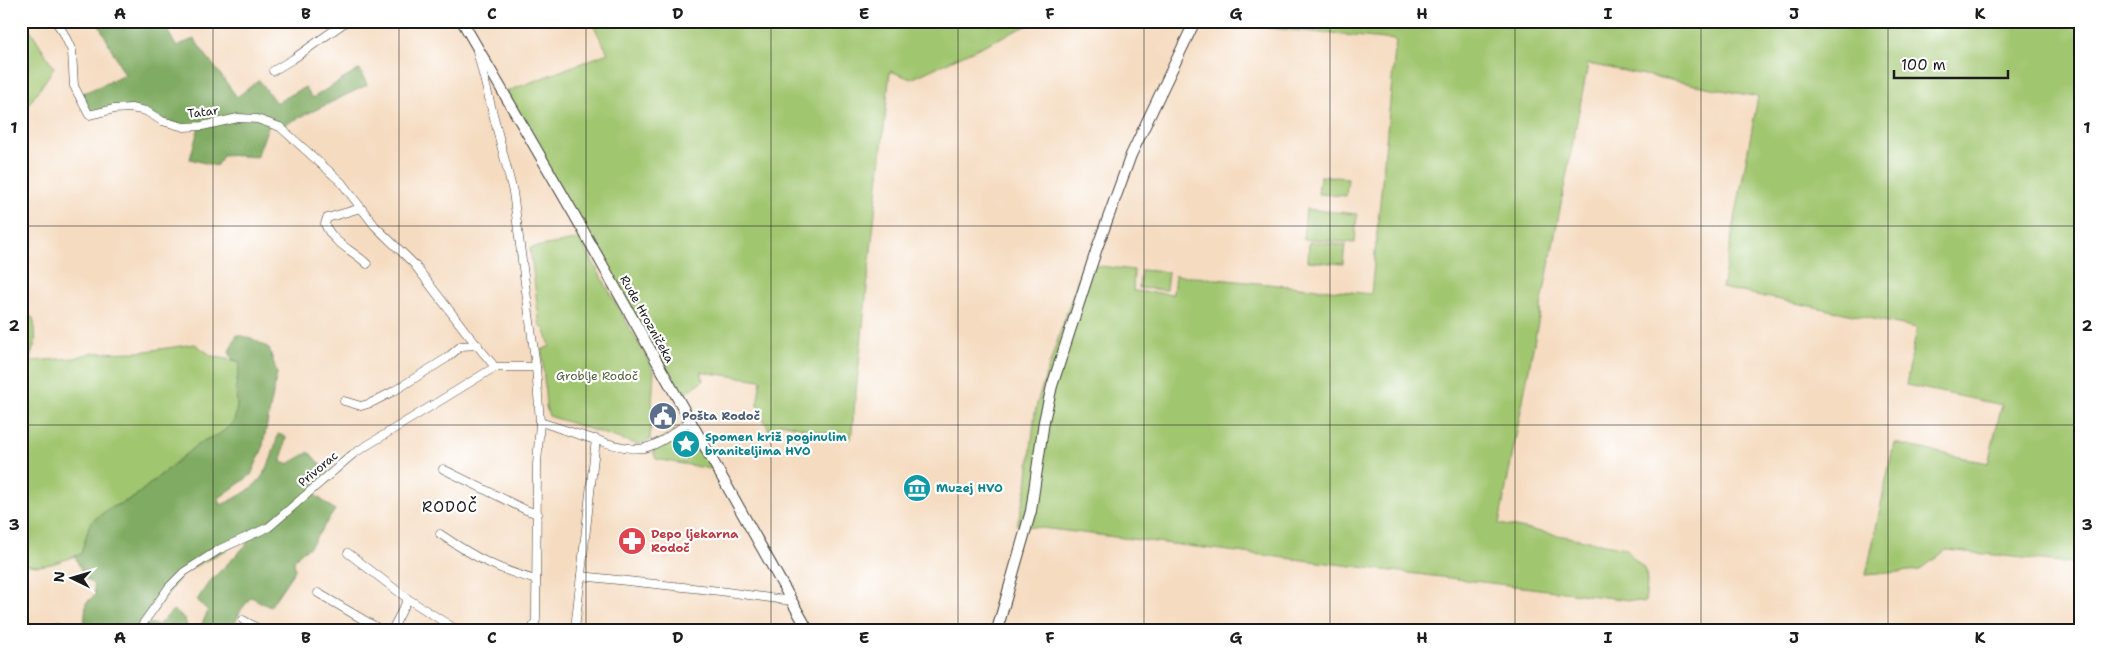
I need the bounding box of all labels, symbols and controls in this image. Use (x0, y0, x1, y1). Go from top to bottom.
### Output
text: A (114, 3, 126, 24)
text: B (301, 3, 311, 24)
text: C (487, 3, 497, 24)
text: D (672, 3, 684, 24)
text: E (859, 3, 869, 24)
text: F (1045, 3, 1055, 24)
text: G (1230, 3, 1243, 24)
text: H (1416, 3, 1428, 24)
text: I (1604, 3, 1613, 24)
text: J (1789, 3, 1799, 24)
text: K (1975, 3, 1986, 24)
scale bar (1894, 48, 2007, 80)
text: 100 m (1901, 55, 1946, 75)
street label: Tatar (187, 102, 220, 122)
text: 1 (10, 117, 18, 138)
text: 1 (2083, 117, 2091, 138)
street label: Rude Hrozničeka (616, 272, 678, 366)
text: 2 (8, 315, 20, 336)
text: 2 (2081, 315, 2093, 336)
park label: Groblje Rodoč (556, 368, 638, 384)
public building icon: Pošta Rodoč (648, 401, 678, 431)
place label: Pošta Rodoč (682, 408, 760, 424)
place icon: Spomen križ poginulim braniteljima HVO (671, 429, 701, 459)
place label: Spomen križ poginulim braniteljima HVO (705, 429, 847, 459)
street label: Privorac (295, 448, 341, 490)
museum icon: Muzej HVO (902, 473, 932, 503)
place label: Muzej HVO (936, 480, 1003, 496)
district label: RODOČ (422, 496, 478, 517)
text: 3 (8, 514, 20, 535)
text: 3 (2081, 514, 2093, 535)
pharmacy icon: Depo ljekarna Rodoč (617, 526, 647, 556)
place label: Depo ljekarna Rodoč (651, 526, 739, 556)
north arrow (48, 554, 98, 604)
text: N (50, 571, 68, 583)
text: A (114, 627, 126, 648)
text: B (301, 627, 311, 648)
text: C (487, 627, 497, 648)
text: D (672, 627, 684, 648)
text: E (859, 627, 869, 648)
text: F (1045, 627, 1055, 648)
text: G (1230, 627, 1243, 648)
text: H (1416, 627, 1428, 648)
text: I (1604, 627, 1613, 648)
text: J (1789, 627, 1799, 648)
text: K (1975, 627, 1986, 648)

